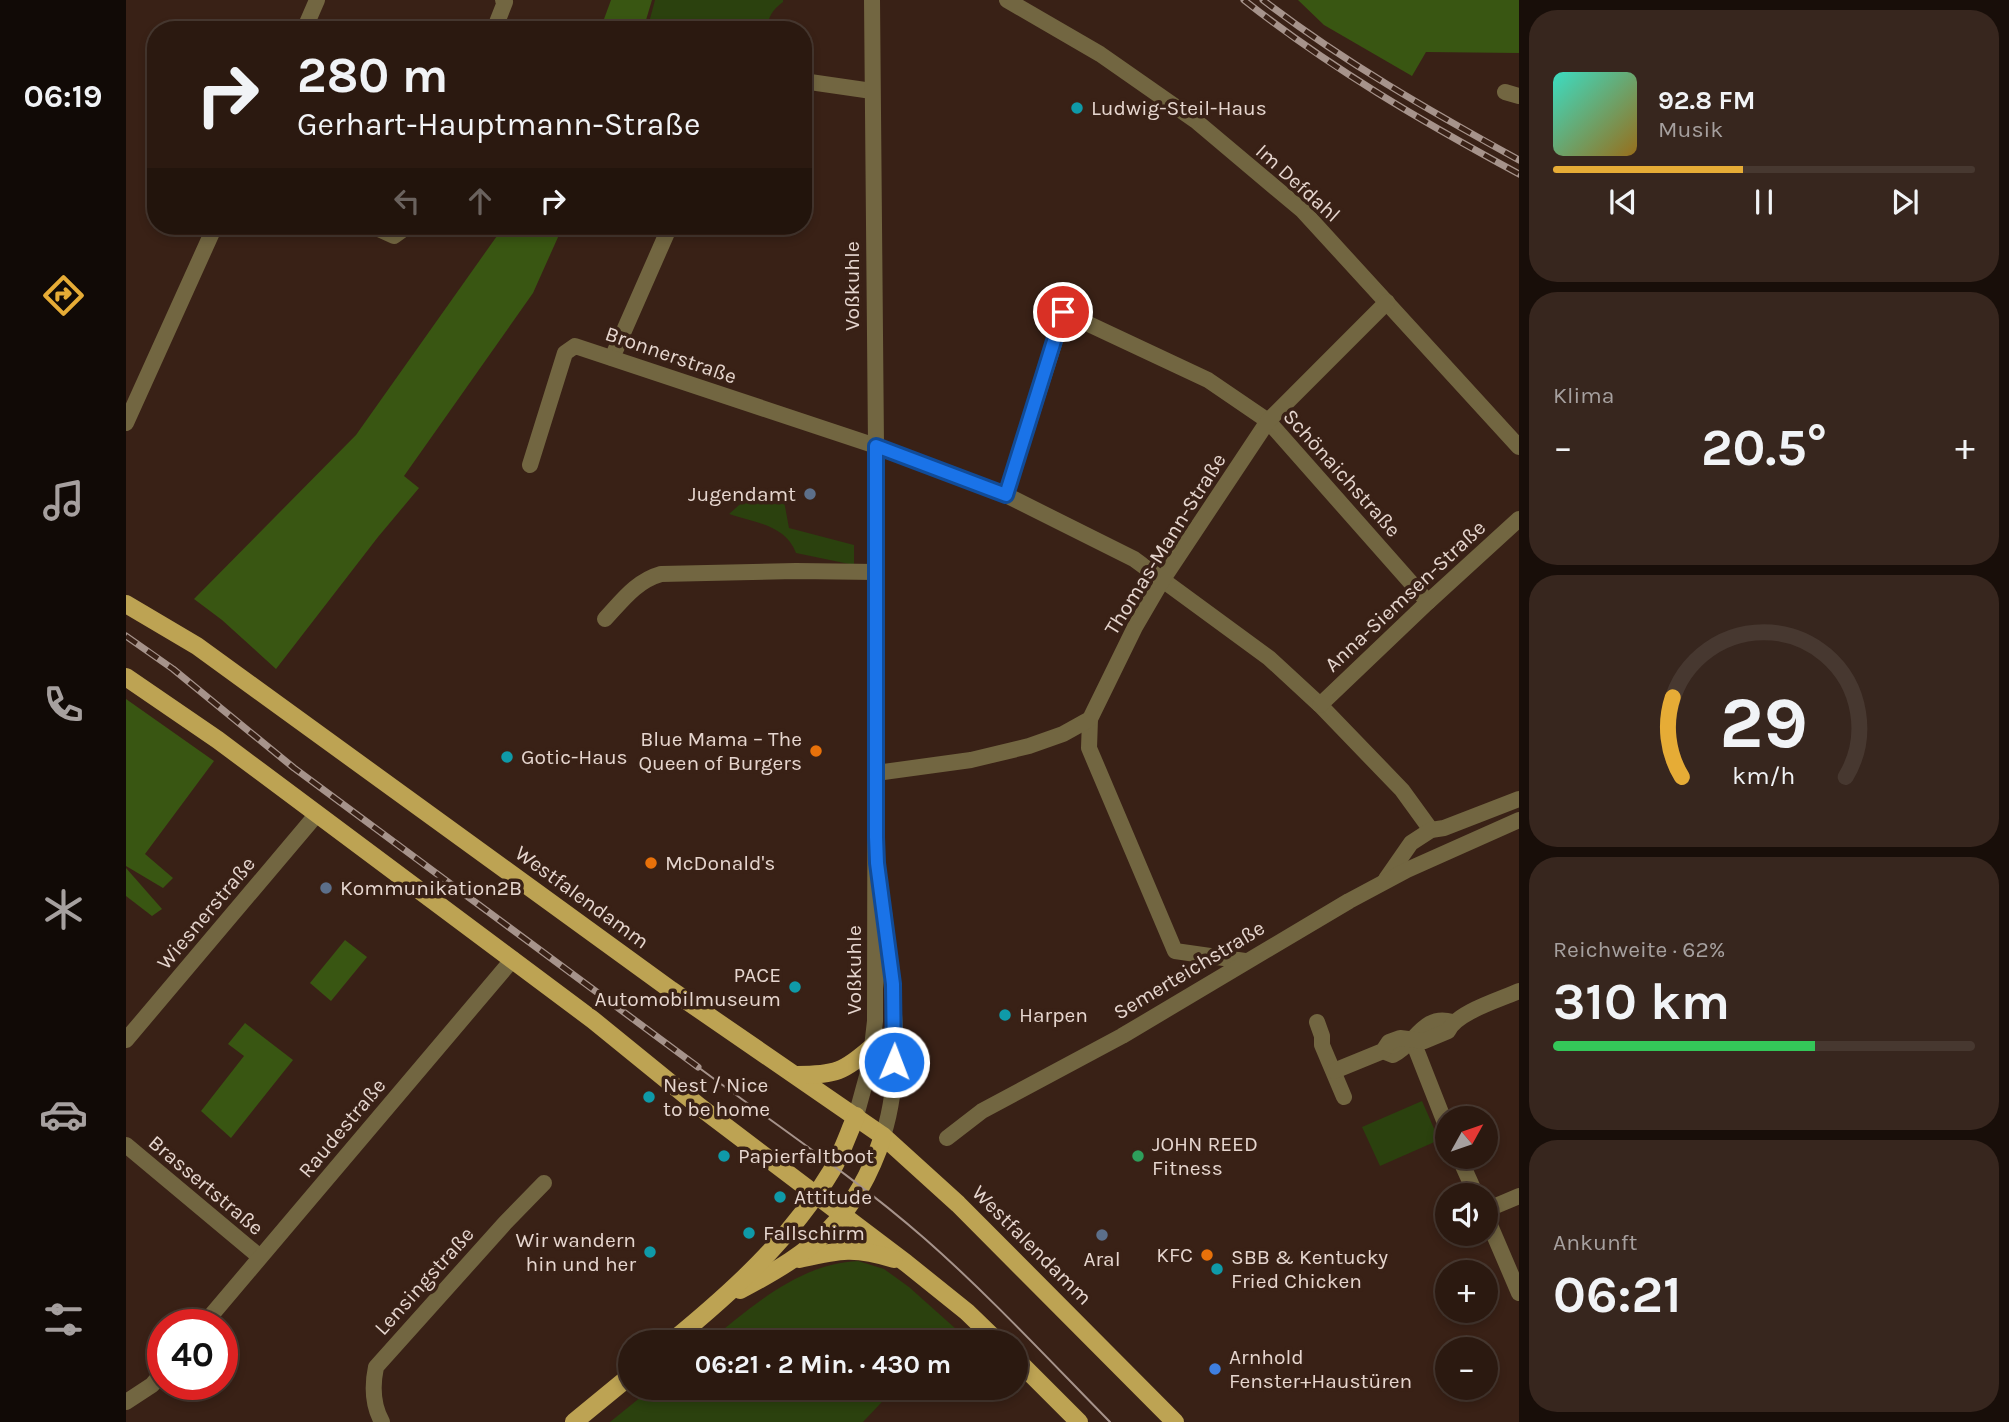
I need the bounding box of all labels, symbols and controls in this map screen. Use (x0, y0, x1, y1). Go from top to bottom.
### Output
text: 280 m (297, 47, 448, 104)
icon: right (182, 49, 273, 140)
text: 06:19 (23, 78, 103, 115)
text: 92.8 FM (1658, 85, 1756, 116)
place label: Ludwig-Steil-Haus (1091, 96, 1267, 120)
marker: Ludwig-Steil-Haus (1069, 100, 1085, 116)
text: Gerhart-Hauptmann-Straße (297, 106, 700, 143)
text: Musik (1658, 116, 1723, 143)
street label: Im Defdahl (1251, 139, 1345, 227)
icon: left (388, 182, 426, 220)
icon: ahead (461, 182, 499, 220)
icon: right (534, 182, 572, 220)
icon: previous (1604, 183, 1642, 221)
icon: pause (1745, 183, 1783, 221)
icon: next (1886, 183, 1924, 221)
street label: Voßkuhle (840, 241, 864, 331)
icon: directions (39, 271, 88, 320)
pin (1033, 282, 1093, 342)
icon: arrive (1044, 293, 1082, 331)
street label: Bronnerstraße (602, 321, 740, 389)
text: Klima (1553, 382, 1614, 409)
street label: Schönaichstraße (1278, 404, 1406, 542)
text: 20.5° (1701, 417, 1827, 478)
text: − (1553, 425, 1573, 470)
text: + (1955, 425, 1975, 470)
street label: Thomas-Mann-Straße (1099, 449, 1231, 639)
icon: music (39, 476, 88, 525)
place label: Jugendamt (688, 482, 796, 506)
marker: Jugendamt (802, 486, 818, 502)
street label: Anna-Siemsen-Straße (1320, 515, 1490, 677)
icon: phone (39, 680, 88, 729)
text: 29 (1720, 680, 1808, 765)
place label: Blue Mama – The Queen of Burgers (638, 727, 802, 775)
marker: Blue Mama – The Queen of Burgers (808, 743, 824, 759)
place label: Gotic-Haus (521, 745, 628, 769)
marker: Gotic-Haus (499, 749, 515, 765)
text: km/h (1732, 761, 1796, 790)
street label: Westfalendamm (511, 841, 653, 953)
place label: McDonald's (665, 851, 775, 875)
street label: Wiesnerstraße (152, 852, 260, 974)
marker: McDonald's (643, 855, 659, 871)
place label: Kommunikation2B (340, 876, 522, 900)
marker: Kommunikation2B (318, 880, 334, 896)
icon: climate (39, 885, 88, 934)
street label: Semerteichstraße (1109, 915, 1269, 1025)
street label: Voßkuhle (842, 925, 866, 1015)
text: Reichweite · 62% (1553, 936, 1726, 963)
place label: PACE Automobilmuseum (595, 963, 781, 1011)
text: 310 km (1553, 971, 1730, 1032)
marker: PACE Automobilmuseum (787, 979, 803, 995)
place label: Harpen (1019, 1003, 1088, 1027)
marker: Harpen (997, 1007, 1013, 1023)
position arrow (857, 1025, 931, 1099)
place label: Nest / Nice to be home (663, 1073, 770, 1121)
street label: Raudestraße (294, 1074, 390, 1182)
marker: Nest / Nice to be home (641, 1089, 657, 1105)
icon: car (39, 1090, 88, 1139)
north arrow (1435, 1106, 1498, 1169)
map controls (1435, 1106, 1498, 1400)
street label: Brassertstraße (144, 1130, 268, 1240)
place label: JOHN REED Fitness (1152, 1132, 1258, 1180)
place label: Papierfaltboot (738, 1144, 874, 1168)
marker: Papierfaltboot (716, 1148, 732, 1164)
marker: JOHN REED Fitness (1130, 1148, 1146, 1164)
street label: Westfalendamm (967, 1180, 1097, 1310)
button: sound (1435, 1183, 1498, 1246)
place label: Attitude (794, 1185, 872, 1209)
marker: Attitude (772, 1189, 788, 1205)
place label: Fallschirm (763, 1221, 865, 1245)
street label: Lensingstraße (369, 1222, 479, 1340)
marker: Fallschirm (741, 1225, 757, 1241)
marker: Aral (1094, 1227, 1110, 1243)
place label: Wir wandern hin und her (515, 1228, 636, 1276)
text: Ankunft (1553, 1229, 1637, 1256)
place label: KFC (1156, 1243, 1193, 1267)
marker: Wir wandern hin und her (642, 1244, 658, 1260)
place label: SBB & Kentucky Fried Chicken (1231, 1245, 1388, 1293)
place label: Aral (1083, 1247, 1121, 1271)
marker: KFC (1199, 1247, 1215, 1263)
button: + (1435, 1260, 1498, 1323)
marker: SBB & Kentucky Fried Chicken (1209, 1261, 1225, 1277)
text: 06:21 (1553, 1264, 1681, 1325)
icon: filters (39, 1295, 88, 1344)
speed limit sign: 40 (147, 1309, 238, 1400)
button: − (1435, 1337, 1498, 1400)
place label: Arnhold Fenster+Haustüren (1229, 1345, 1412, 1393)
text: 06:21 · 2 Min. · 430 m (695, 1349, 951, 1380)
marker: Arnhold Fenster+Haustüren (1207, 1361, 1223, 1377)

